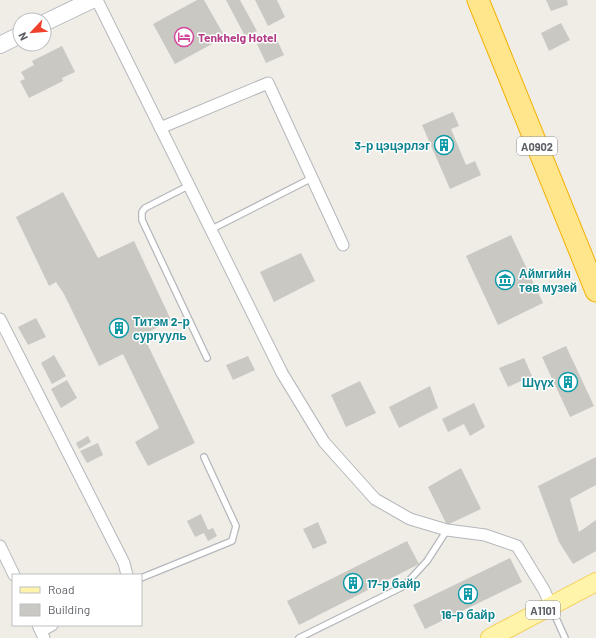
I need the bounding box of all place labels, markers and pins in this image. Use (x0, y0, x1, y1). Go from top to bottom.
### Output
hotel icon: Tenkhelg Hotel (173, 26, 195, 48)
place label: Tenkhelg Hotel (198, 30, 277, 44)
building icon: 3-р цэцэрлэг (433, 134, 455, 156)
place label: 3-р цэцэрлэг (355, 138, 430, 153)
place label: Аймгийн төв музей (519, 266, 577, 295)
museum icon: Аймгийн төв музей (494, 269, 516, 291)
place label: Титэм 2-р сургууль (133, 314, 190, 343)
building icon: Титэм 2-р сургууль (108, 317, 130, 339)
building icon: Шүүх (557, 371, 579, 393)
place label: Шүүх (522, 375, 554, 390)
building icon: 17-р байр (342, 572, 364, 594)
place label: 17-р байр (367, 576, 421, 591)
building icon: 16-р байр (457, 583, 479, 605)
place label: 16-р байр (441, 607, 495, 622)

